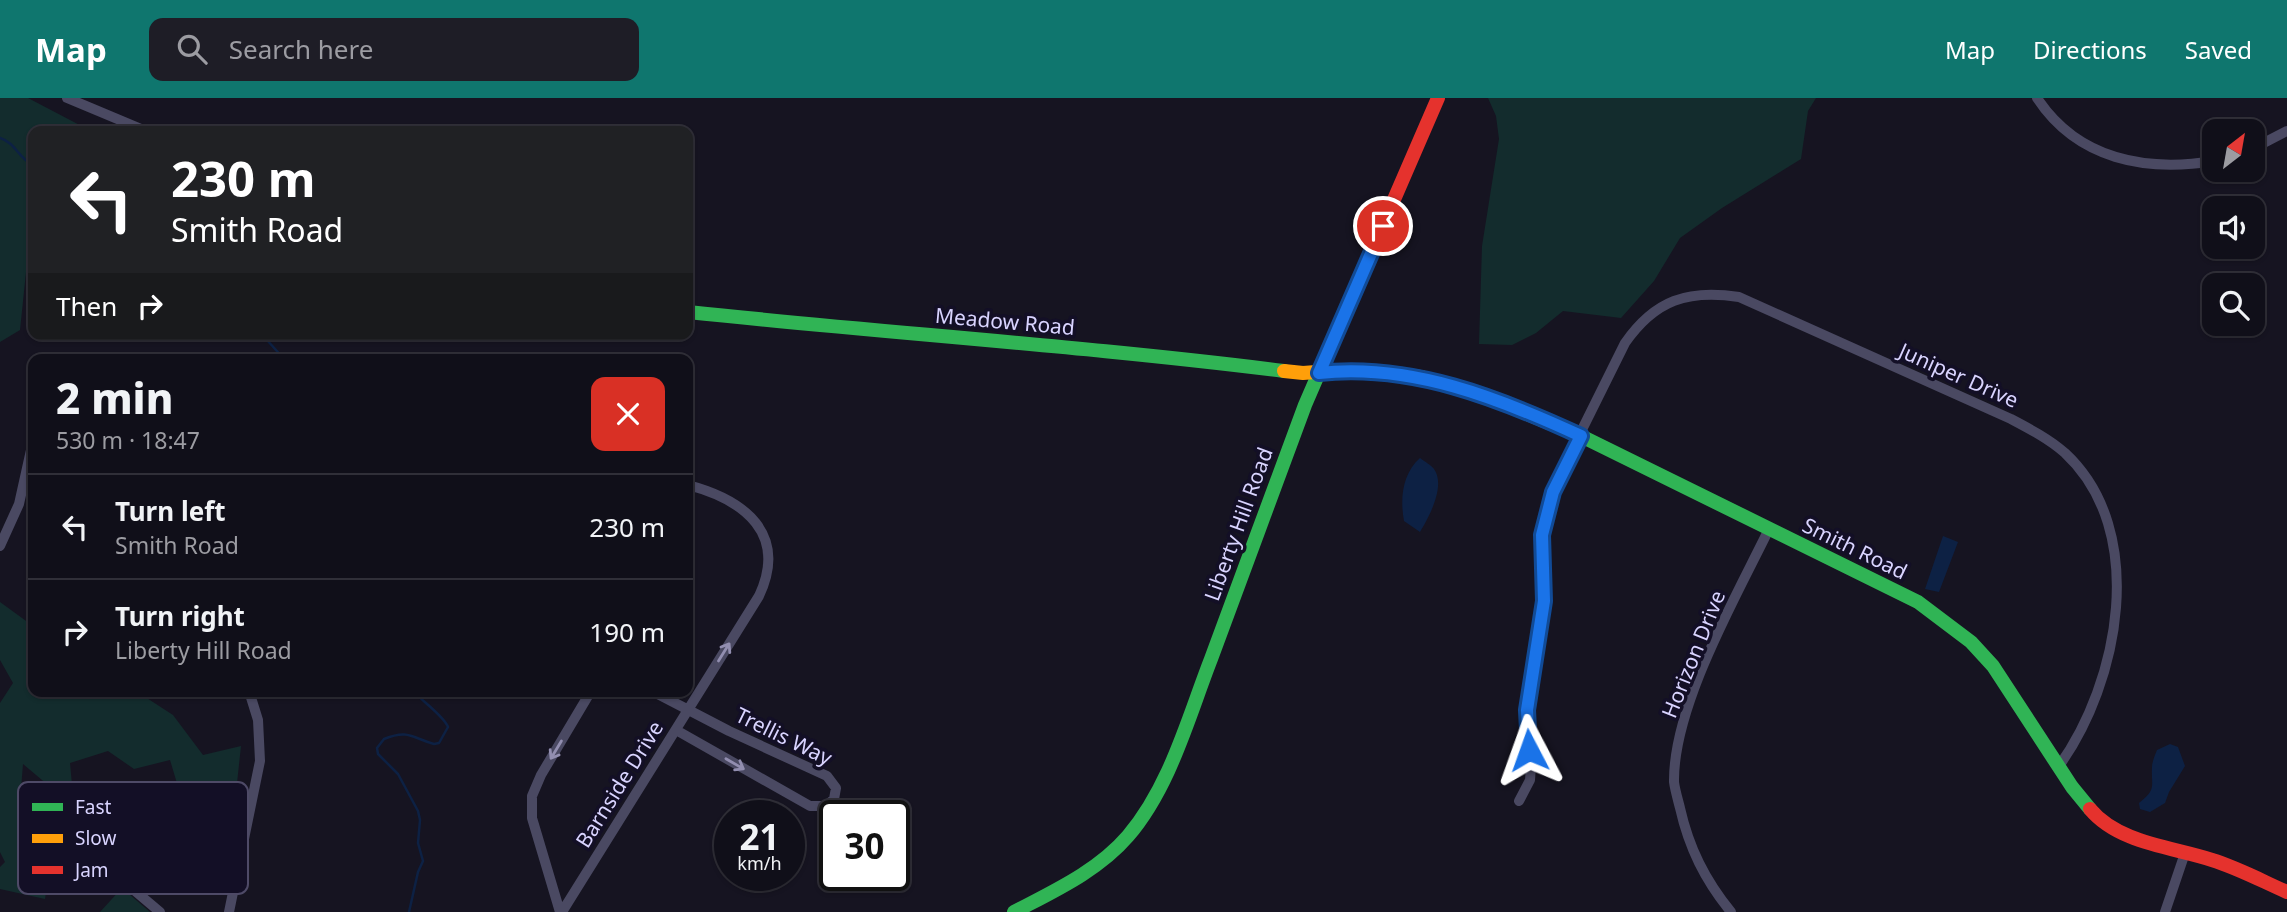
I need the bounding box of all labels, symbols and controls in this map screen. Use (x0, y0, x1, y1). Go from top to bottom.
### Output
search box (149, 18, 639, 81)
text: Map (35, 27, 107, 72)
icon: search (173, 30, 211, 68)
text: Search here (229, 31, 373, 67)
text: Map (1945, 33, 1995, 66)
text: Directions (2033, 33, 2147, 66)
text: Saved (2185, 33, 2252, 66)
north arrow (2202, 119, 2264, 182)
map controls (2202, 119, 2265, 336)
text: 230 m (171, 145, 316, 211)
icon: left (56, 154, 147, 245)
pin (1353, 196, 1413, 256)
button: sound (2202, 196, 2265, 259)
icon: arrive (1364, 207, 1402, 245)
text: Smith Road (171, 208, 343, 251)
button: search (2202, 273, 2265, 336)
icon: right (131, 287, 169, 325)
text: Then (56, 288, 117, 324)
street label: Meadow Road (934, 301, 1076, 341)
street label: Juniper Drive (1893, 335, 2023, 414)
text: 2 min (56, 369, 173, 426)
button: close (591, 377, 665, 451)
text: 530 m · 18:47 (56, 424, 200, 456)
street label: Liberty Hill Road (1197, 443, 1279, 605)
text: Turn left (115, 493, 226, 529)
icon: left (56, 508, 94, 546)
text: 230 m (589, 509, 665, 545)
street label: Smith Road (1798, 511, 1912, 585)
text: Smith Road (115, 529, 239, 561)
street label: Horizon Drive (1655, 586, 1731, 722)
text: Turn right (115, 598, 245, 634)
icon: right (56, 613, 94, 651)
text: 190 m (589, 614, 665, 650)
text: Liberty Hill Road (115, 634, 292, 666)
one-way arrow (718, 642, 732, 662)
street label: Trellis Way (731, 701, 837, 772)
position arrow (1492, 713, 1566, 787)
street label: Barnside Drive (569, 715, 669, 853)
one-way arrow (549, 739, 563, 759)
one-way arrow (724, 758, 745, 771)
legend (18, 782, 248, 894)
text: Fast (75, 794, 112, 820)
speed limit sign: 30 (819, 800, 910, 891)
text: 21 (739, 813, 780, 860)
text: Slow (75, 825, 116, 851)
text: km/h (737, 851, 782, 875)
text: Jam (73, 857, 109, 883)

